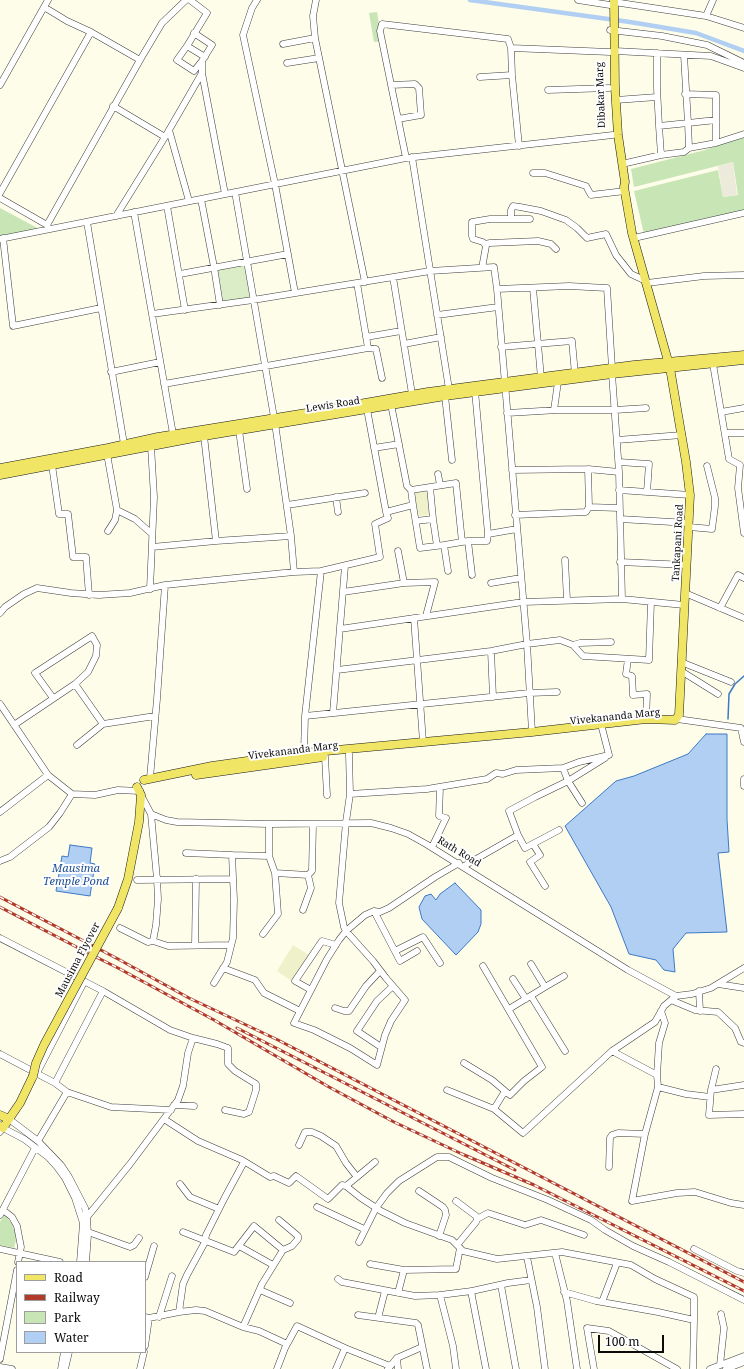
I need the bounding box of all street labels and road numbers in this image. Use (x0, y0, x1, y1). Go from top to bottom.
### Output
street label: Dibakar Marg (594, 62, 608, 128)
street label: Lewis Road (305, 395, 361, 415)
street label: Tankapani Road (670, 504, 686, 582)
street label: Vivekananda Marg (569, 706, 661, 728)
street label: Vivekananda Marg (247, 740, 339, 762)
street label: Rath Road (435, 834, 483, 870)
street label: Mausima Flyover (53, 921, 103, 999)

